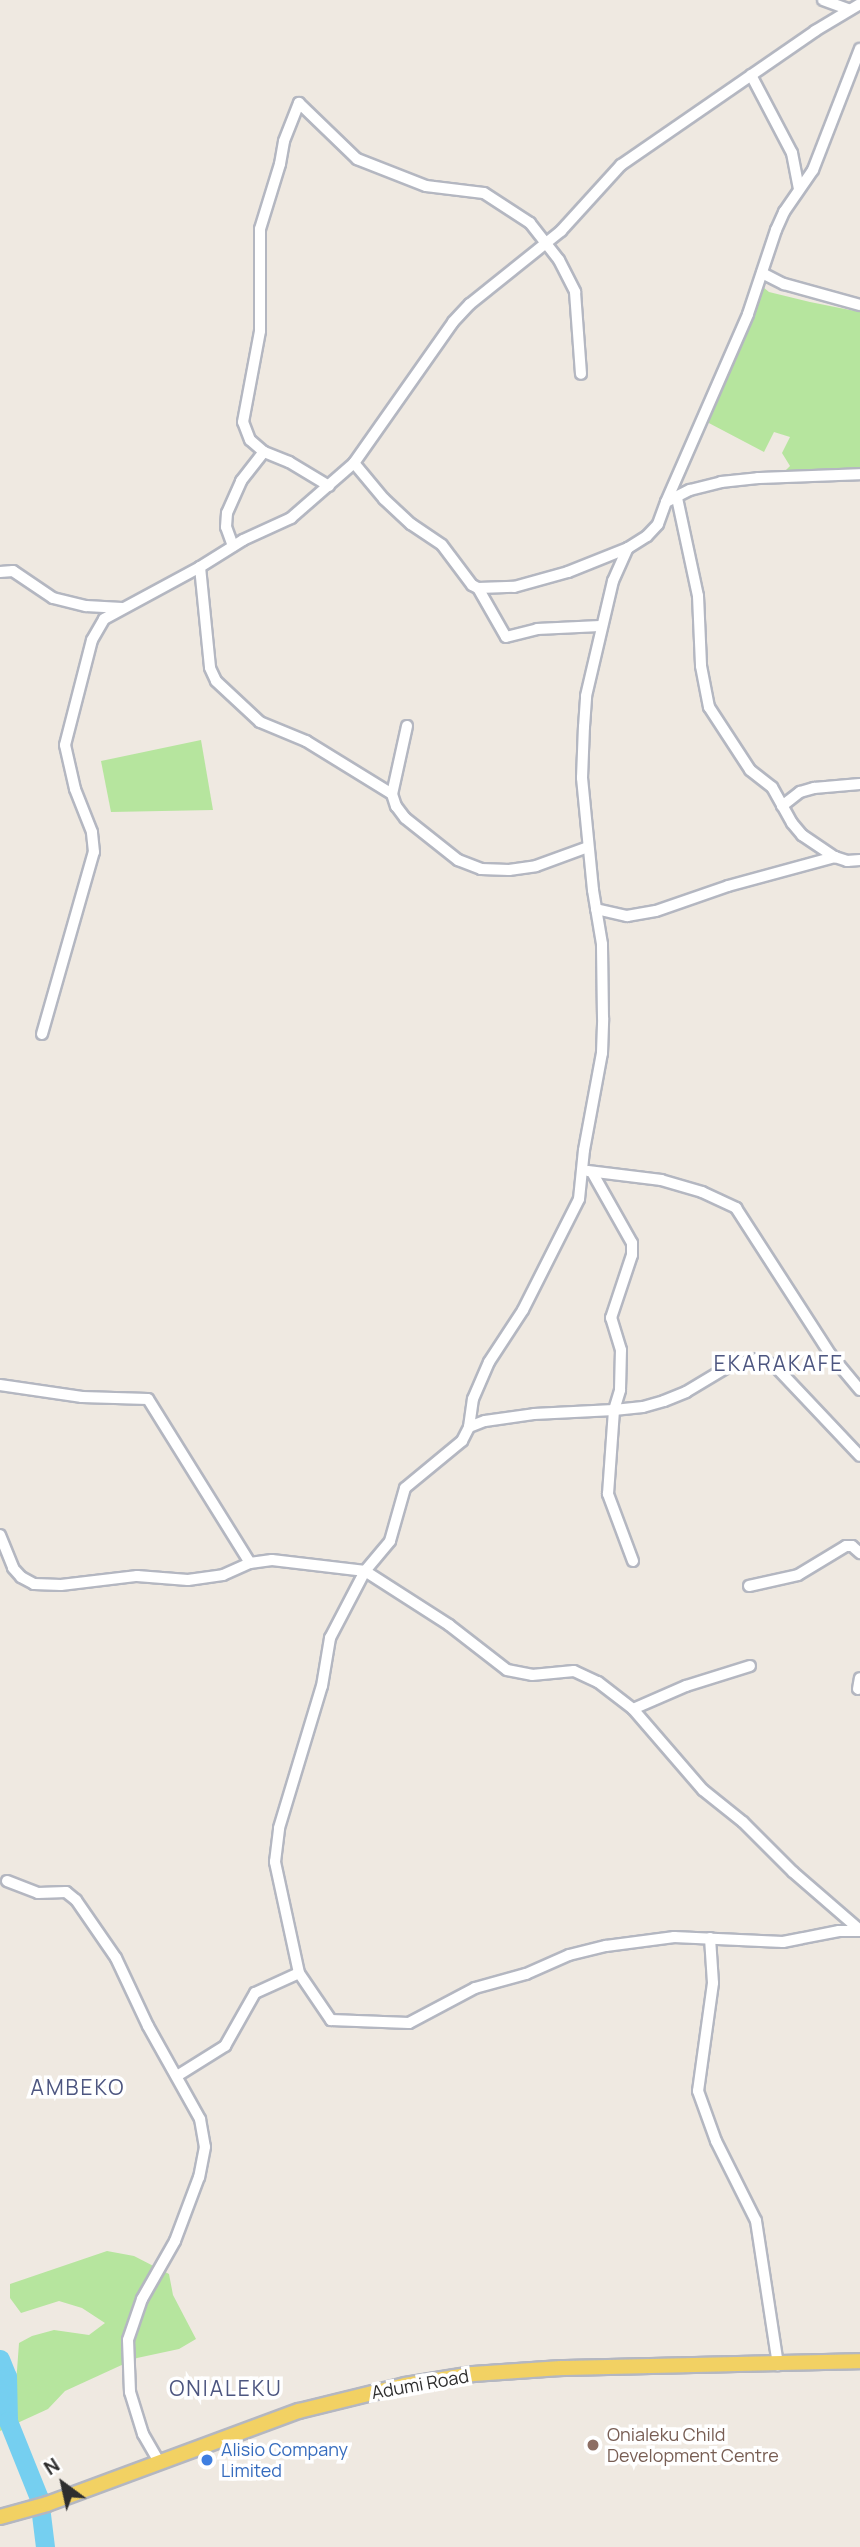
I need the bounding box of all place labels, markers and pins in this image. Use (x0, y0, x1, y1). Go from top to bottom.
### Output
place label: Onialeku Child Development Centre (607, 2424, 779, 2466)
marker: Onialeku Child Development Centre (585, 2437, 601, 2453)
place label: Alisio Company Limited (221, 2439, 348, 2482)
marker: Alisio Company Limited (199, 2452, 215, 2468)

